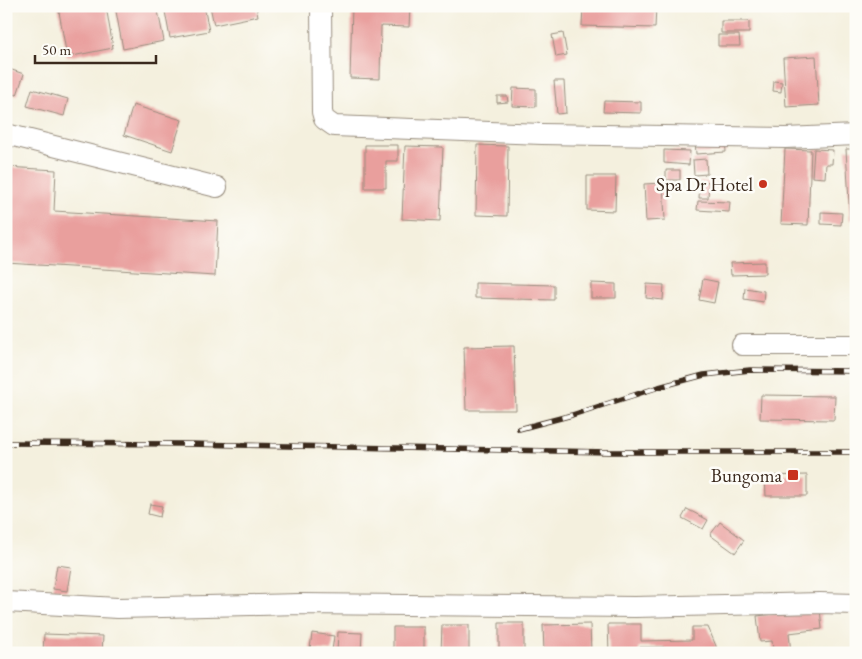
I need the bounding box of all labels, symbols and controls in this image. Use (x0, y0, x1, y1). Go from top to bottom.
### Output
scale bar (35, 32, 156, 64)
text: 50 m (42, 40, 71, 59)
place label: Spa Dr Hotel (656, 172, 753, 197)
marker: Spa Dr Hotel (757, 178, 769, 190)
place label: Bungoma (711, 463, 782, 488)
marker: Bungoma (786, 468, 800, 482)

